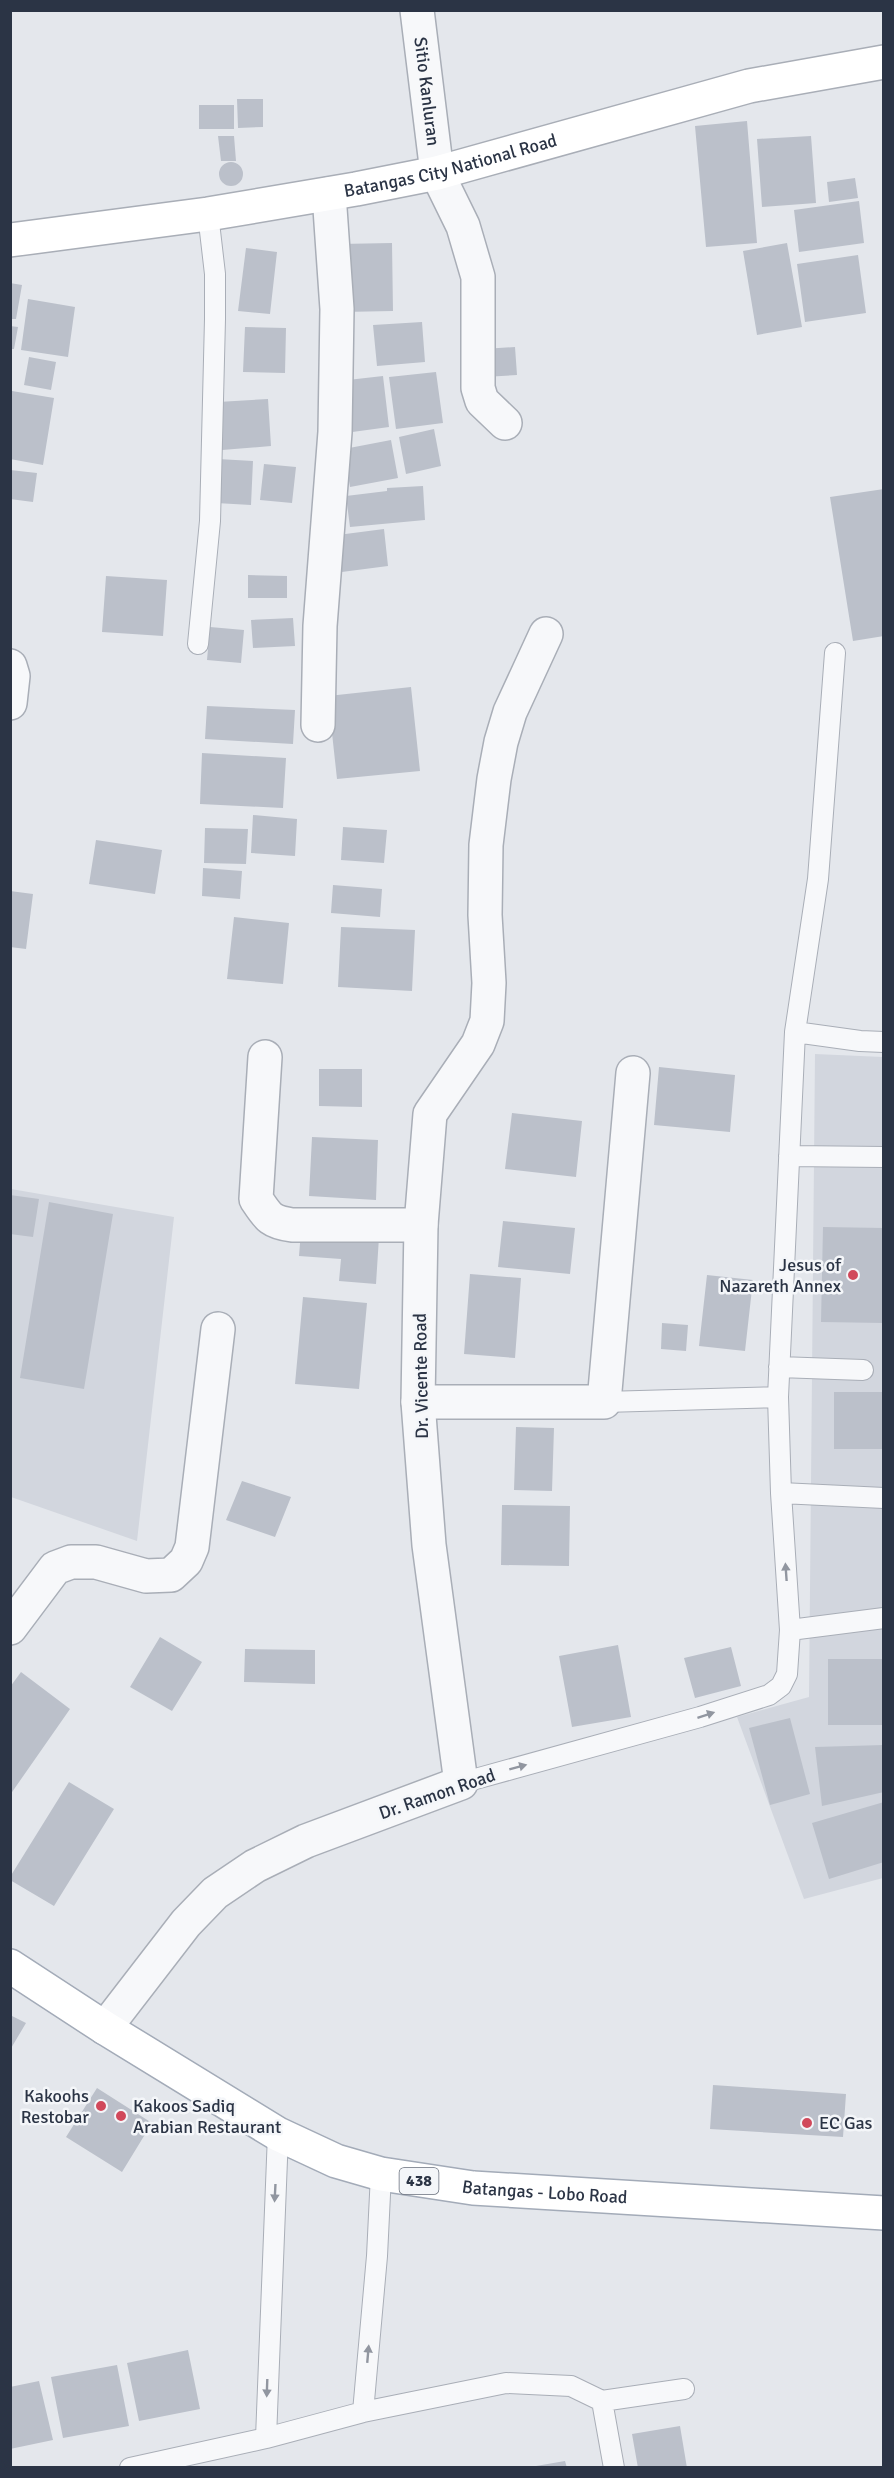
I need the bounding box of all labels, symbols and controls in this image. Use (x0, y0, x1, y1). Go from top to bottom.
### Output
street label: Sitio Kanluran (409, 36, 445, 147)
street label: Batangas City National Road (342, 129, 559, 202)
place label: Jesus of Nazareth Annex (719, 1254, 842, 1297)
marker: Jesus of Nazareth Annex (846, 1268, 860, 1282)
street label: Dr. Vicente Road (409, 1313, 433, 1439)
one-way arrow (781, 1562, 791, 1581)
one-way arrow (697, 1710, 715, 1720)
one-way arrow (509, 1762, 527, 1772)
street label: Dr. Ramon Road (376, 1764, 498, 1824)
place label: Kakoohs Restobar (21, 2085, 89, 2128)
place label: Kakoos Sadiq Arabian Restaurant (133, 2095, 281, 2138)
marker: Kakoohs Restobar (94, 2099, 108, 2113)
marker: Kakoos Sadiq Arabian Restaurant (114, 2109, 128, 2123)
place label: EC Gas (819, 2112, 873, 2134)
marker: EC Gas (800, 2116, 814, 2130)
road number: 438 (400, 2168, 438, 2194)
street label: Batangas - Lobo Road (460, 2175, 628, 2208)
one-way arrow (271, 2183, 280, 2202)
one-way arrow (363, 2344, 373, 2363)
one-way arrow (263, 2378, 272, 2397)

